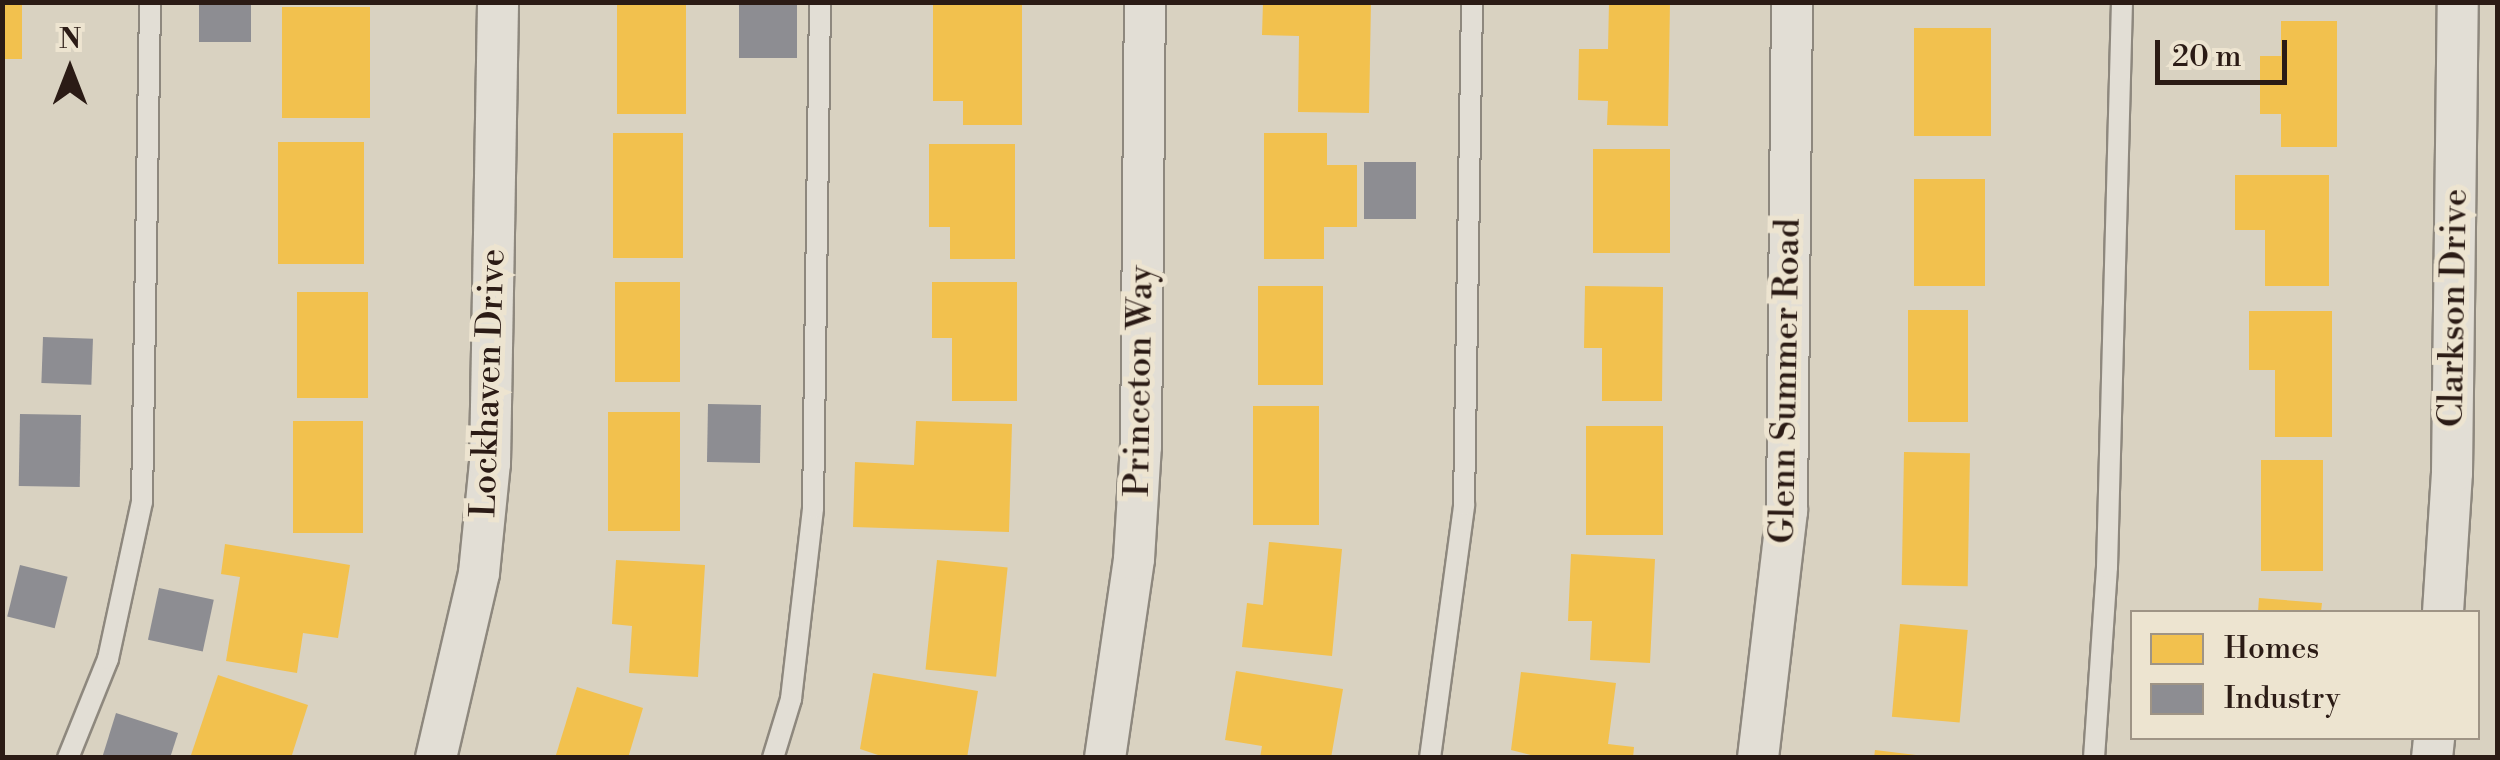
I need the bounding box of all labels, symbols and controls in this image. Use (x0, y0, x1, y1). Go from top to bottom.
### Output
north arrow (20, 20, 120, 120)
scale bar (2160, 20, 2292, 82)
text: N (59, 22, 81, 57)
text: 20 m (2172, 38, 2241, 76)
street label: Clarkson Drive (2431, 188, 2477, 428)
street label: Glenn Summer Road (1762, 218, 1810, 544)
street label: Lockhaven Drive (463, 248, 515, 518)
street label: Princeton Way (1117, 265, 1163, 497)
legend (2130, 610, 2480, 740)
text: Homes (2224, 630, 2319, 668)
text: Industry (2224, 680, 2340, 718)

